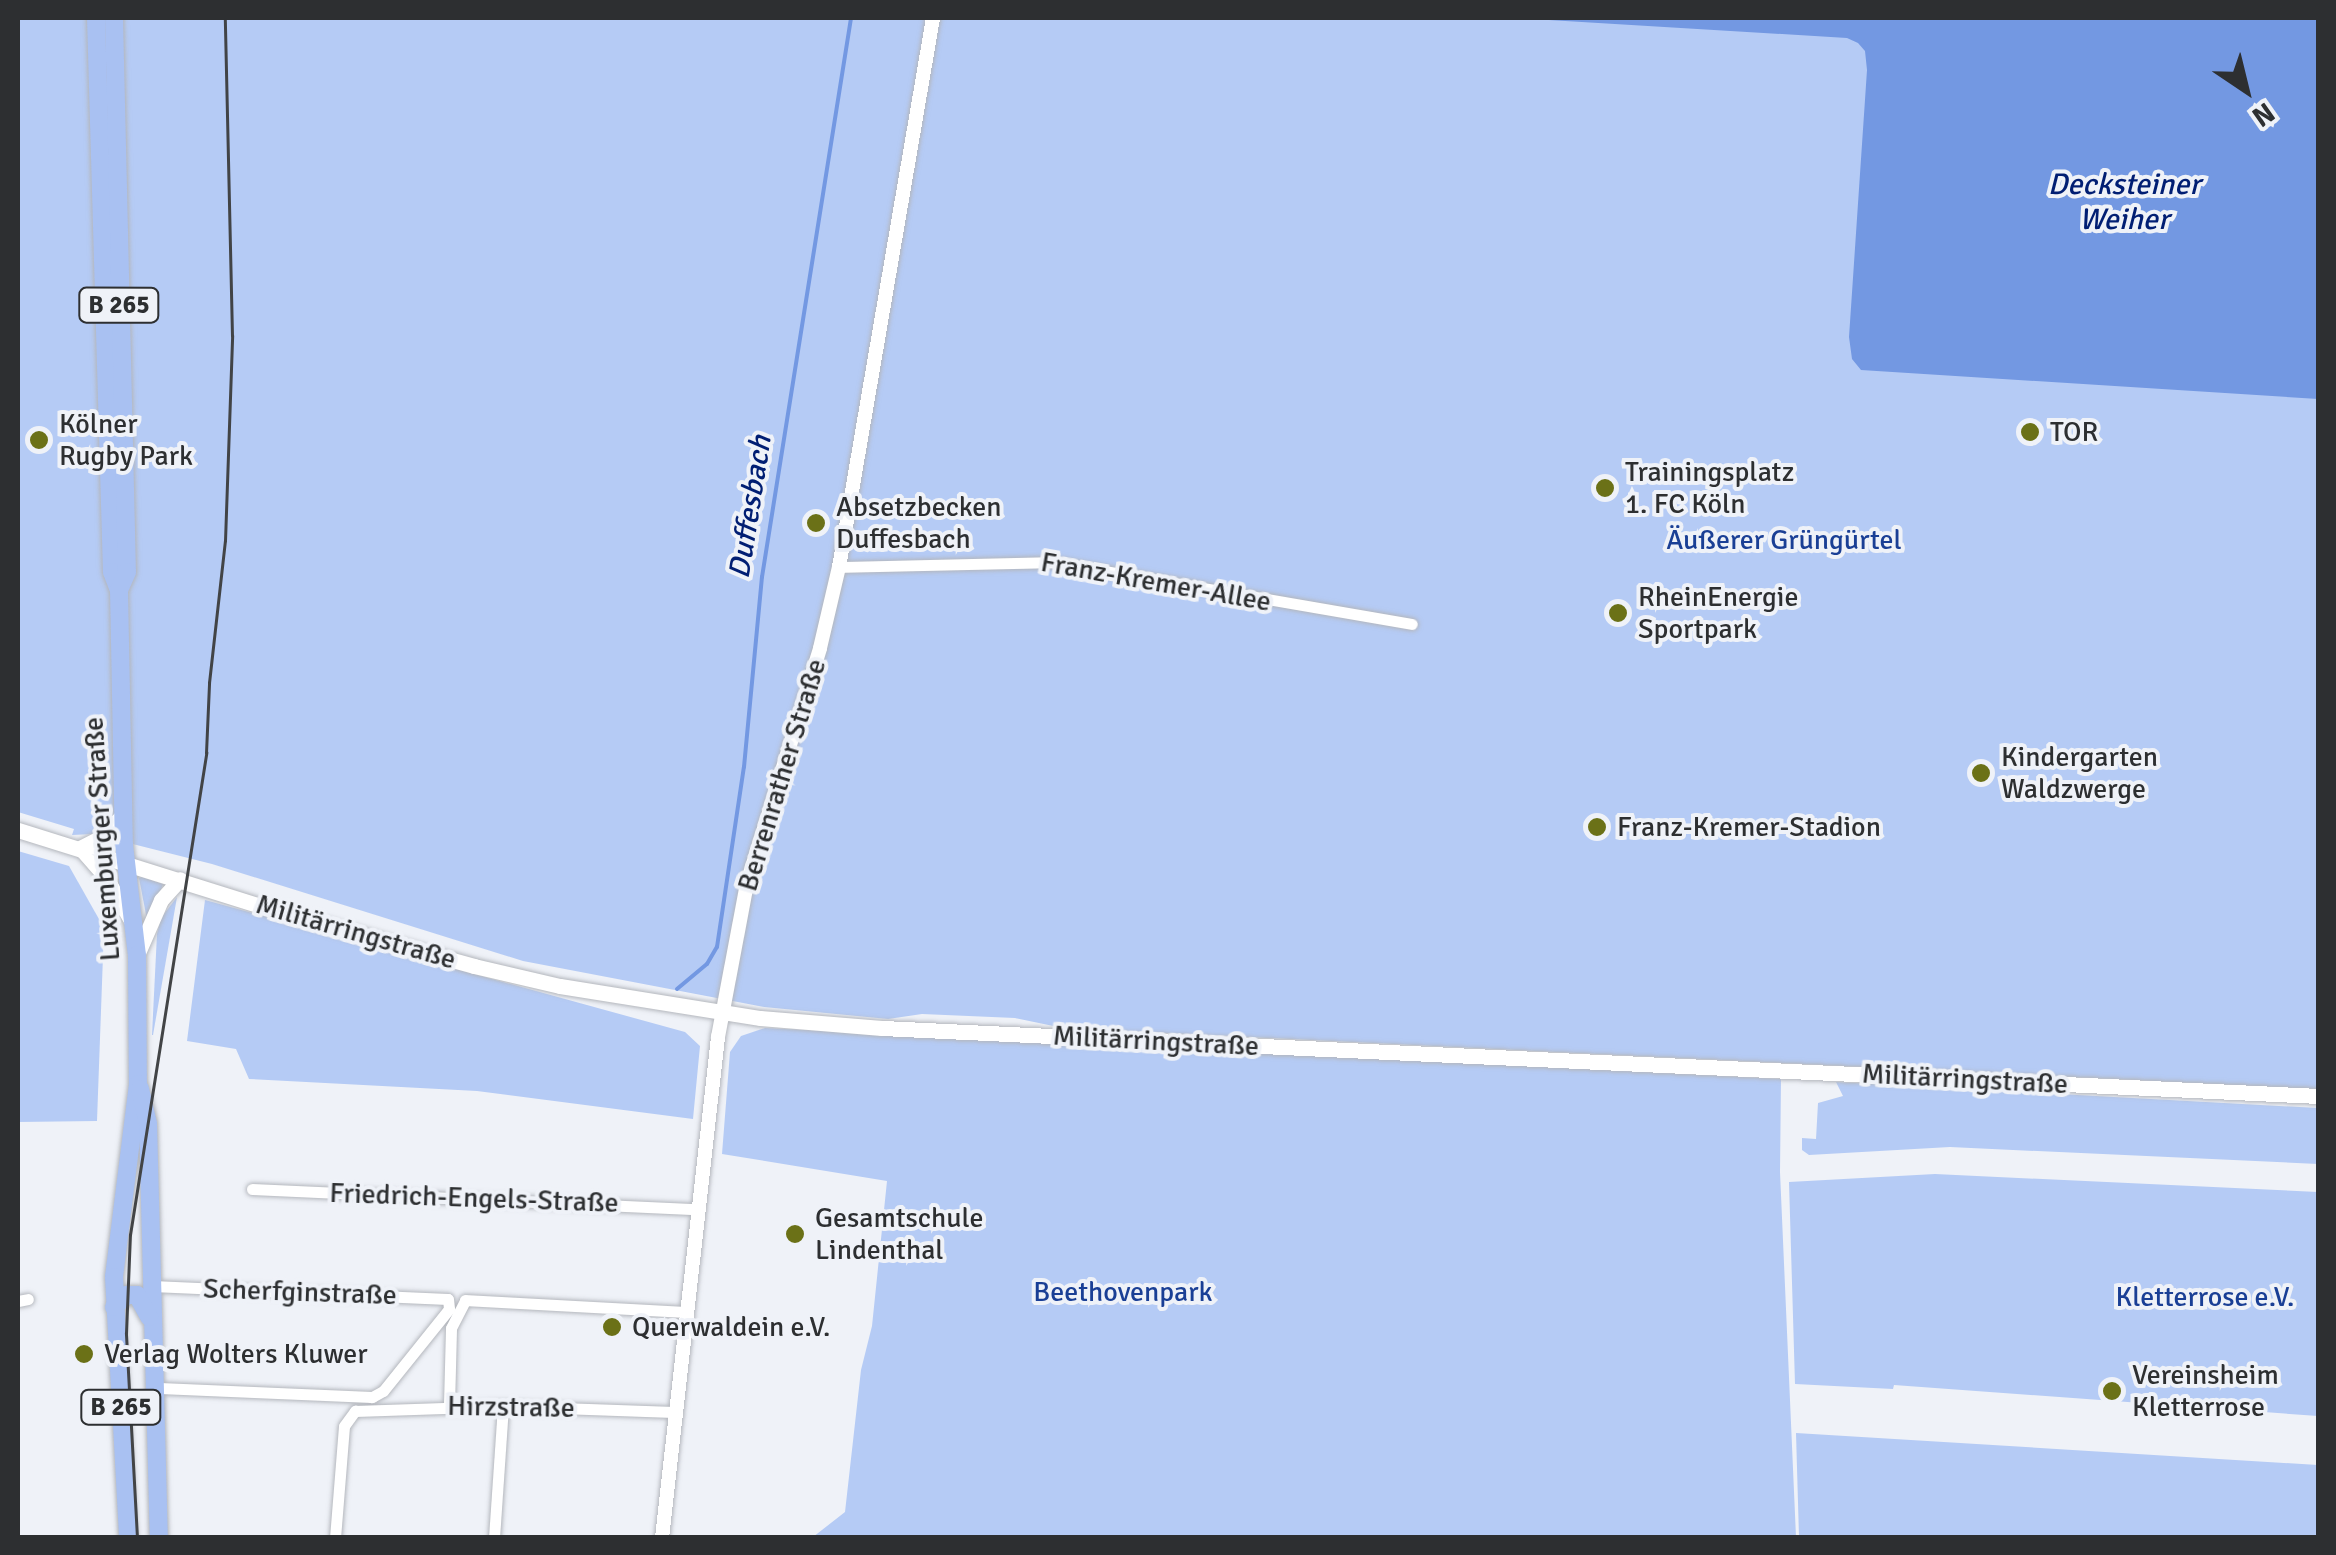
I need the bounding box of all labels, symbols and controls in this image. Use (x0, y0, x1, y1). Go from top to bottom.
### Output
north arrow (2196, 40, 2296, 140)
text: N (2245, 95, 2281, 134)
water label: Decksteiner Weiher (2048, 167, 2200, 238)
road number: B 265 (76, 285, 162, 325)
place label: Kölner Rugby Park (59, 407, 193, 473)
place label: TOR (2050, 415, 2098, 449)
marker: TOR (2019, 421, 2041, 443)
marker: Kölner Rugby Park (28, 429, 50, 451)
water label: Duffesbach (722, 433, 780, 581)
place label: Trainingsplatz 1. FC Köln (1625, 455, 1794, 521)
marker: Trainingsplatz 1. FC Köln (1594, 477, 1616, 499)
place label: Absetzbecken Duffesbach (836, 490, 1002, 556)
marker: Absetzbecken Duffesbach (805, 512, 827, 534)
park label: Äußerer Grüngürtel (1666, 523, 1902, 557)
street label: Franz-Kremer-Allee (1038, 545, 1274, 619)
place label: RheinEnergie Sportpark (1638, 580, 1798, 646)
marker: RheinEnergie Sportpark (1607, 602, 1629, 624)
street label: Berrenrather Straße (731, 655, 833, 895)
street label: Luxemburger Straße (77, 716, 127, 962)
place label: Kindergarten Waldzwerge (2001, 740, 2158, 806)
marker: Kindergarten Waldzwerge (1970, 762, 1992, 784)
place label: Franz-Kremer-Stadion (1617, 810, 1881, 844)
marker: Franz-Kremer-Stadion (1586, 816, 1608, 838)
street label: Militärringstraße (252, 887, 460, 977)
street label: Militärringstraße (1052, 1019, 1260, 1063)
street label: Militärringstraße (1861, 1057, 2069, 1101)
street label: Friedrich-Engels-Straße (329, 1176, 619, 1220)
place label: Gesamtschule Lindenthal (815, 1201, 984, 1267)
marker: Gesamtschule Lindenthal (784, 1223, 806, 1245)
street label: Scherfginstraße (203, 1272, 397, 1312)
park label: Beethovenpark (1033, 1275, 1213, 1309)
park label: Kletterrose e.V. (2116, 1280, 2294, 1314)
place label: Querwaldein e.V. (632, 1310, 830, 1344)
marker: Querwaldein e.V. (601, 1316, 623, 1338)
place label: Verlag Wolters Kluwer (104, 1337, 368, 1371)
marker: Verlag Wolters Kluwer (73, 1343, 95, 1365)
place label: Vereinsheim Kletterrose (2132, 1358, 2279, 1424)
marker: Vereinsheim Kletterrose (2101, 1380, 2123, 1402)
road number: B 265 (78, 1387, 164, 1427)
street label: Hirzstraße (447, 1389, 575, 1425)

